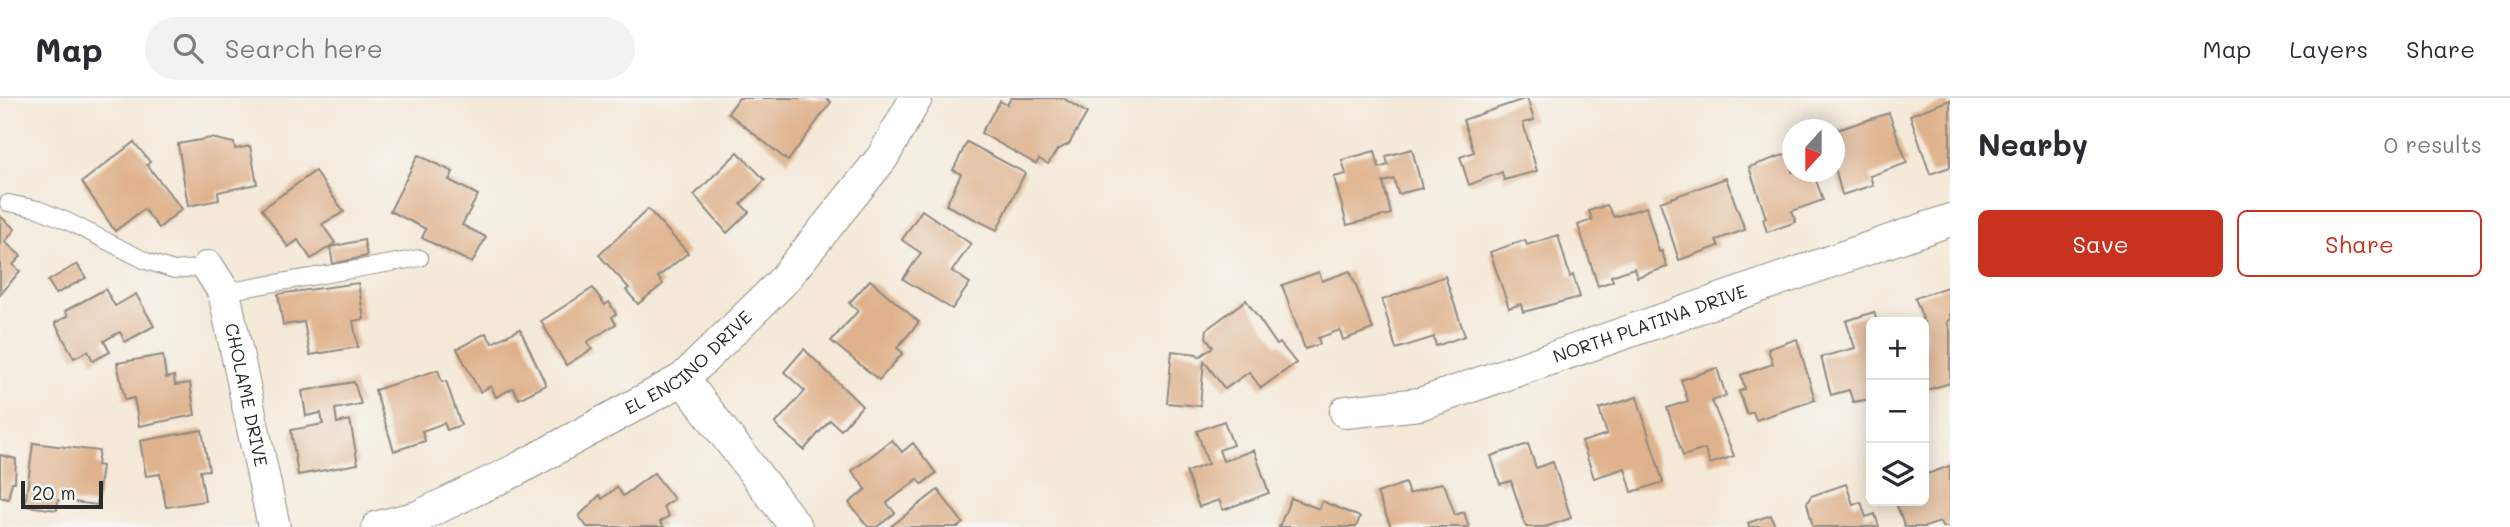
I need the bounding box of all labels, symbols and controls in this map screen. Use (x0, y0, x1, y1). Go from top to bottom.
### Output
search box (145, 17, 635, 80)
text: Map (35, 27, 103, 70)
icon: search (169, 29, 207, 67)
text: Search here (225, 31, 383, 65)
text: Map (2203, 33, 2251, 64)
text: Layers (2289, 33, 2368, 64)
text: Share (2406, 33, 2475, 64)
north arrow (1782, 119, 1845, 182)
text: Nearby (1978, 124, 2088, 164)
text: 0 results (2384, 129, 2482, 159)
button: Save (1978, 210, 2223, 277)
button: Share (2237, 210, 2482, 277)
street label: NORTH PLATINA DRIVE (1550, 278, 1750, 368)
street label: EL ENCINO DRIVE (620, 305, 757, 420)
map controls (1866, 317, 1929, 506)
button: + (1866, 317, 1929, 380)
street label: CHOLAME DRIVE (220, 321, 274, 469)
button: − (1866, 380, 1929, 443)
button: layers (1866, 443, 1929, 506)
scale bar (21, 478, 103, 510)
text: 20 m (32, 480, 76, 505)

